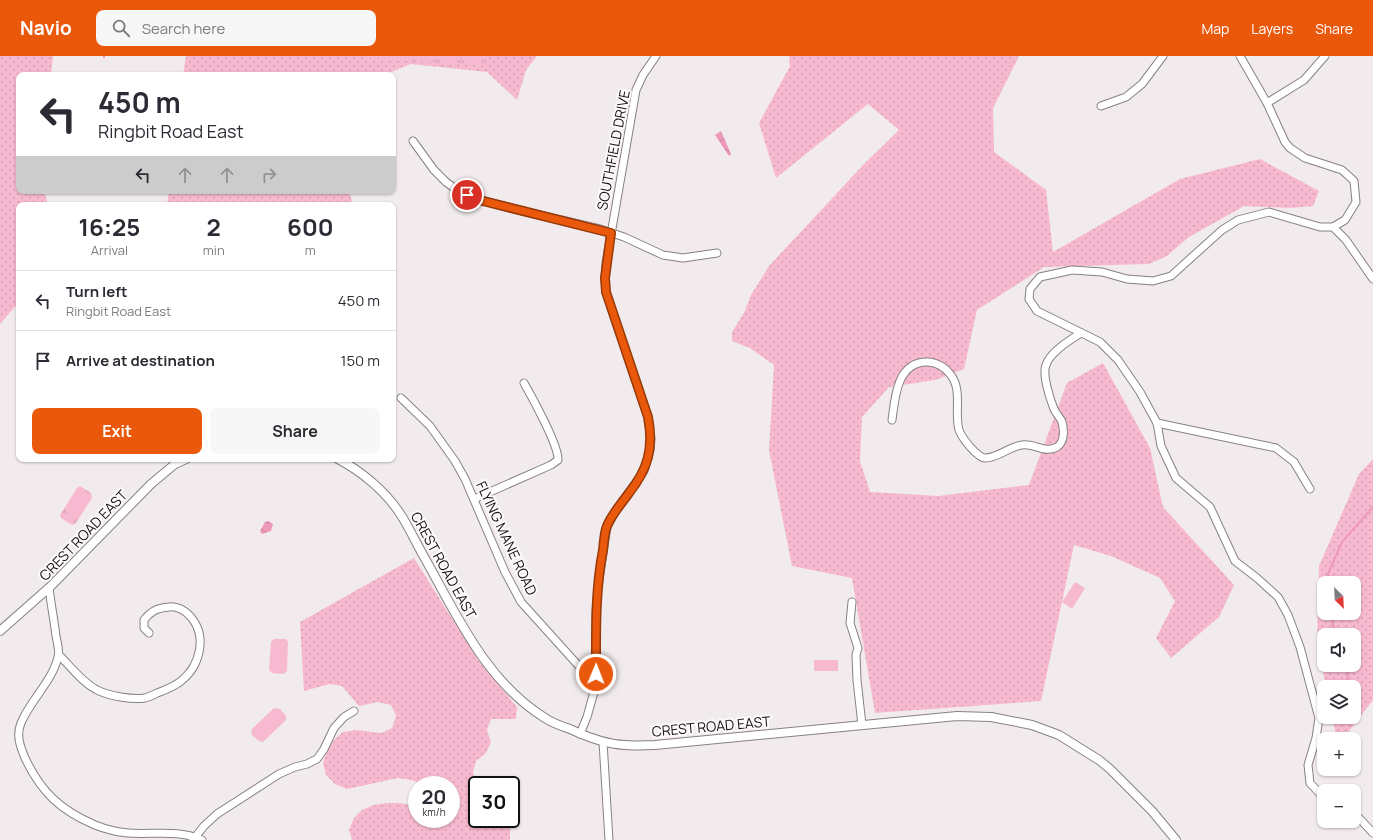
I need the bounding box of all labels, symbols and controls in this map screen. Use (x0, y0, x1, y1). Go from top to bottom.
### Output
search box (96, 10, 376, 46)
text: Navio (20, 15, 72, 41)
icon: search (110, 17, 132, 39)
text: Search here (142, 18, 225, 39)
text: Map (1201, 19, 1229, 38)
text: Layers (1251, 19, 1293, 38)
text: Share (1315, 19, 1353, 38)
text: 450 m (98, 83, 181, 121)
icon: left (32, 88, 84, 140)
street label: SOUTHFIELD DRIVE (592, 88, 634, 212)
text: Ringbit Road East (98, 119, 244, 143)
icon: left (132, 164, 154, 186)
icon: ahead (174, 164, 196, 186)
icon: ahead (216, 164, 238, 186)
icon: right (258, 164, 280, 186)
pin (450, 178, 484, 212)
icon: arrive (456, 184, 478, 206)
text: 16:25 (78, 210, 140, 243)
text: 2 (207, 210, 221, 243)
text: 600 (287, 210, 334, 243)
text: Arrival (91, 241, 128, 259)
text: min (203, 241, 225, 259)
text: m (305, 241, 316, 259)
text: Turn left (66, 281, 128, 302)
icon: left (32, 290, 54, 312)
text: 450 m (338, 290, 380, 311)
text: Ringbit Road East (66, 302, 171, 320)
icon: arrive (32, 350, 54, 372)
text: Arrive at destination (66, 350, 215, 371)
text: 150 m (341, 350, 380, 371)
button: Exit (32, 408, 202, 454)
button: Share (210, 408, 380, 454)
street label: FLYING MANE ROAD (472, 478, 542, 598)
street label: CREST ROAD EAST (35, 485, 132, 584)
street label: CREST ROAD EAST (407, 508, 481, 622)
north arrow (1317, 576, 1361, 620)
map controls (1317, 576, 1361, 828)
button: sound (1317, 628, 1361, 672)
position arrow (575, 653, 617, 695)
button: layers (1317, 680, 1361, 724)
street label: CREST ROAD EAST (651, 711, 772, 741)
button: + (1317, 732, 1361, 776)
speed limit sign: 30 (468, 776, 520, 828)
text: 20 (421, 783, 447, 810)
button: − (1317, 784, 1361, 828)
text: km/h (422, 805, 446, 819)

